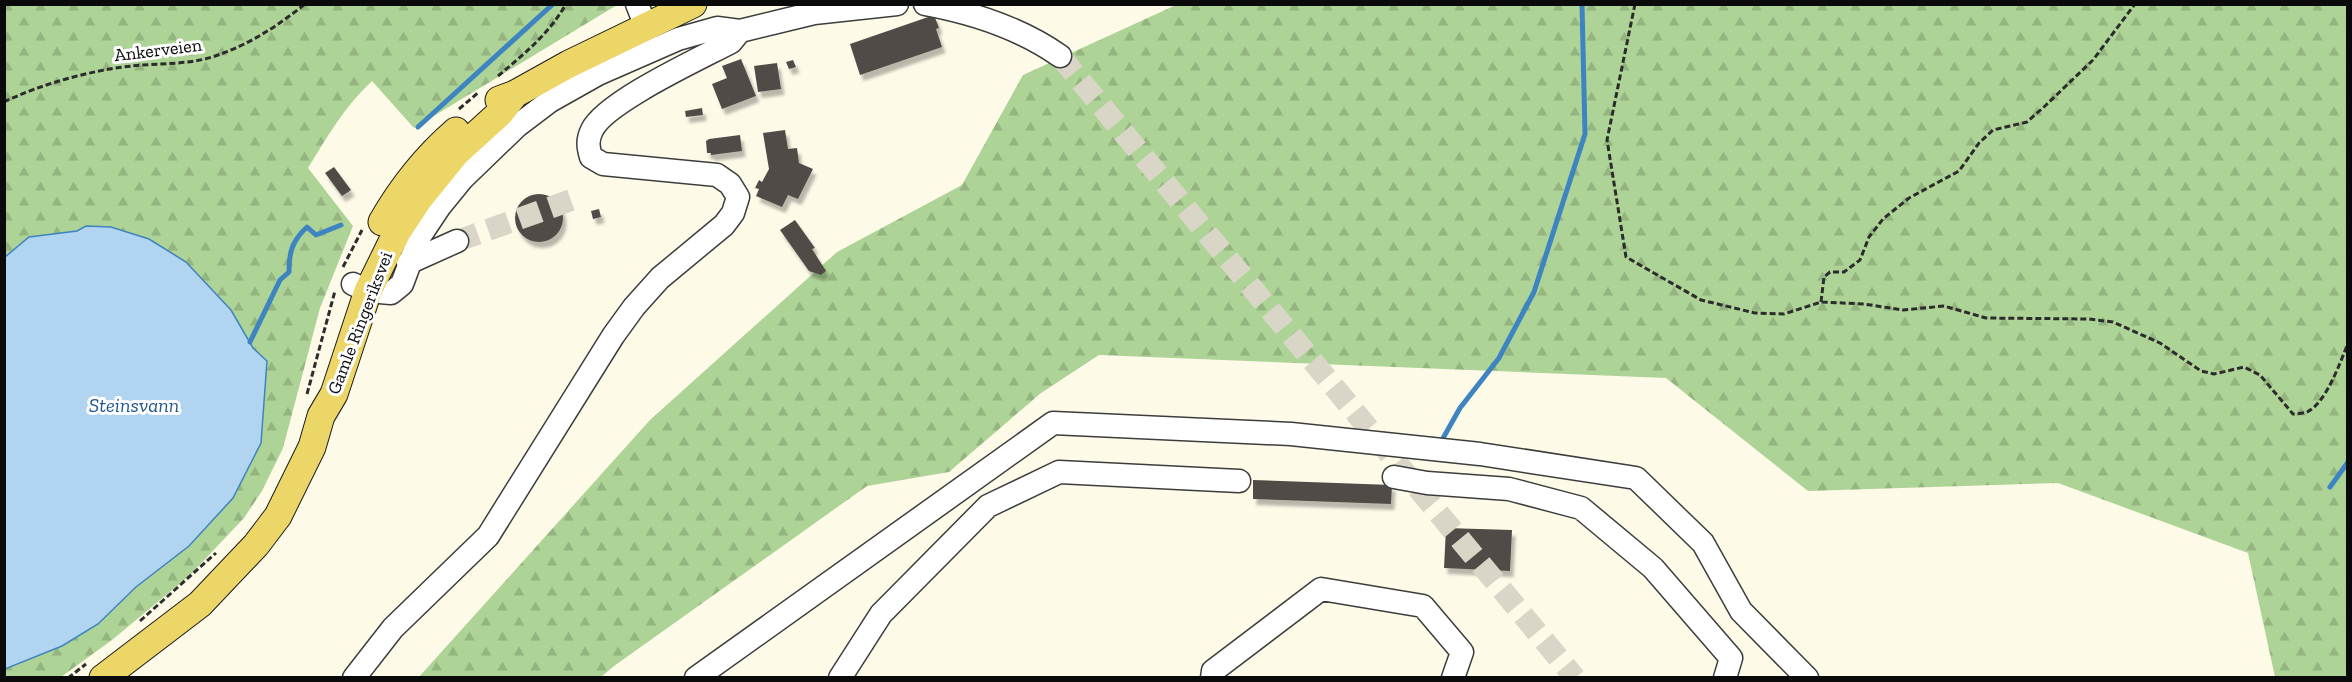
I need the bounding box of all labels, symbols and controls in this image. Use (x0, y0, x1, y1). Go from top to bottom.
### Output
street label: Ankerveien (113, 34, 204, 66)
street label: Gamle Ringeriksvei (323, 249, 397, 397)
water label: Steinsvann (89, 393, 179, 417)

